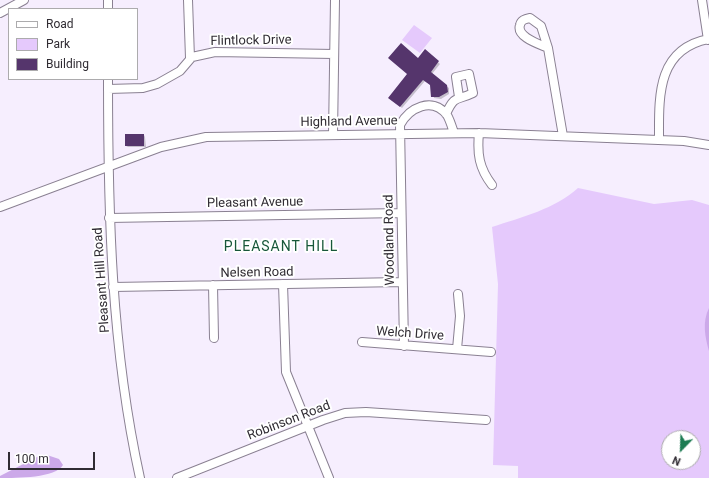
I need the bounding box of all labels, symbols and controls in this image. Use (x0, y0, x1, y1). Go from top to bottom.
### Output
legend (8, 8, 138, 80)
text: Road (46, 17, 74, 31)
street label: Flintlock Drive (210, 32, 292, 50)
text: Park (46, 37, 70, 51)
text: Building (46, 57, 89, 71)
street label: Highland Avenue (300, 113, 398, 131)
street label: Pleasant Avenue (207, 194, 303, 212)
street label: Woodland Road (381, 194, 399, 286)
street label: Pleasant Hill Road (91, 227, 113, 333)
district label: PLEASANT HILL (224, 239, 338, 255)
street label: Nelsen Road (220, 265, 294, 281)
street label: Welch Drive (376, 324, 444, 344)
street label: Robinson Road (245, 398, 333, 444)
north arrow (661, 430, 701, 470)
scale bar (10, 444, 97, 470)
text: 100 m (15, 452, 49, 466)
text: N (670, 453, 683, 468)

